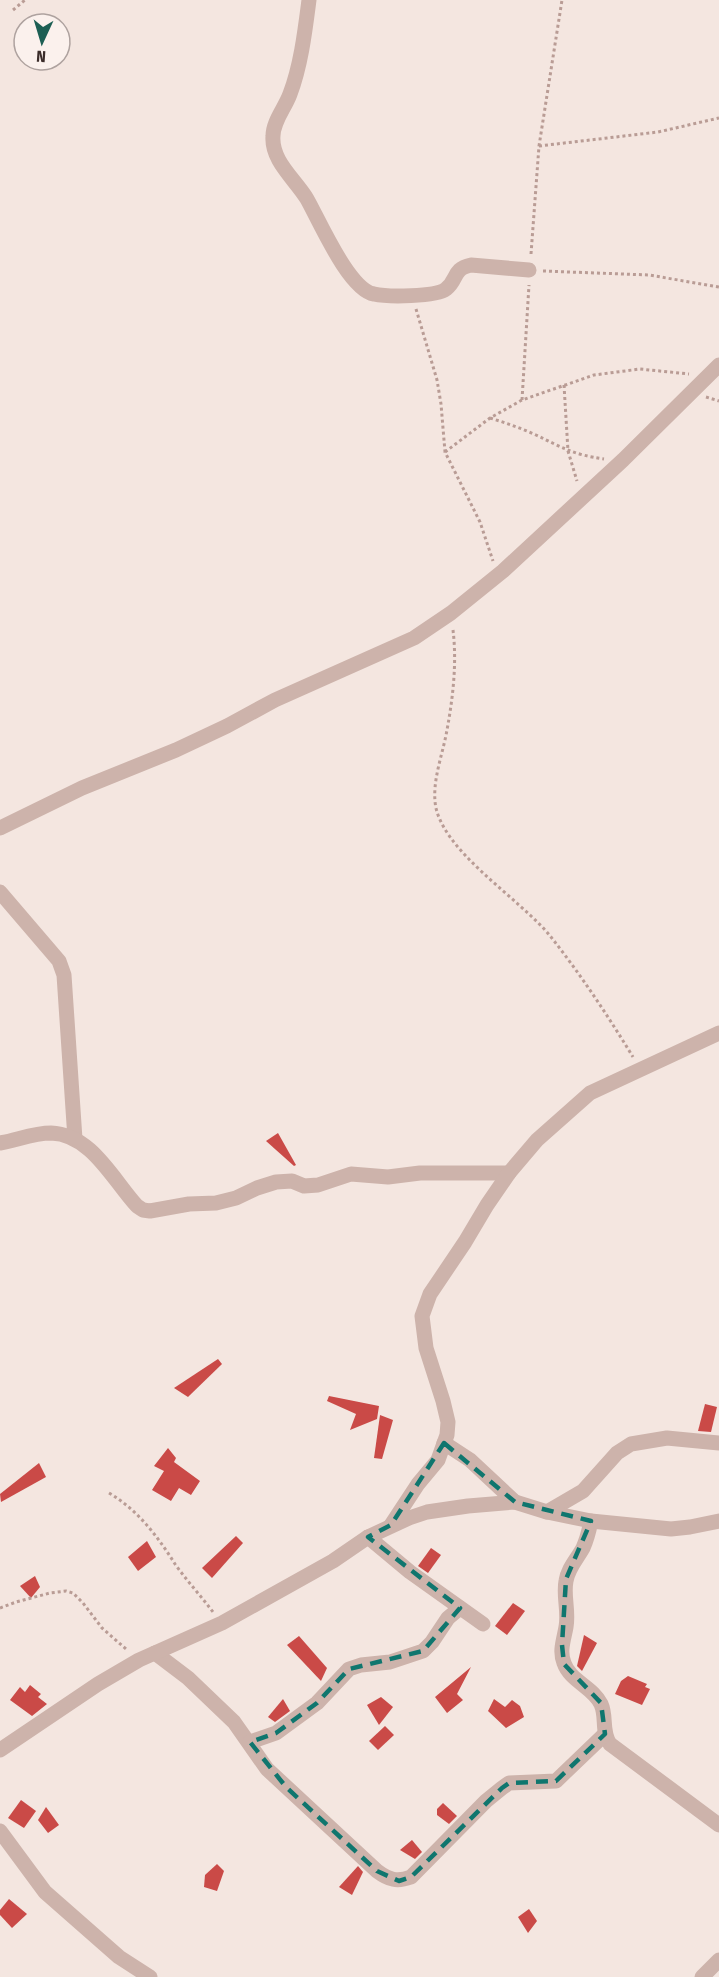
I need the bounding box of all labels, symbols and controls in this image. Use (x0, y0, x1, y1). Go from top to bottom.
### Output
north arrow (12, 12, 72, 72)
text: N (36, 47, 46, 66)

